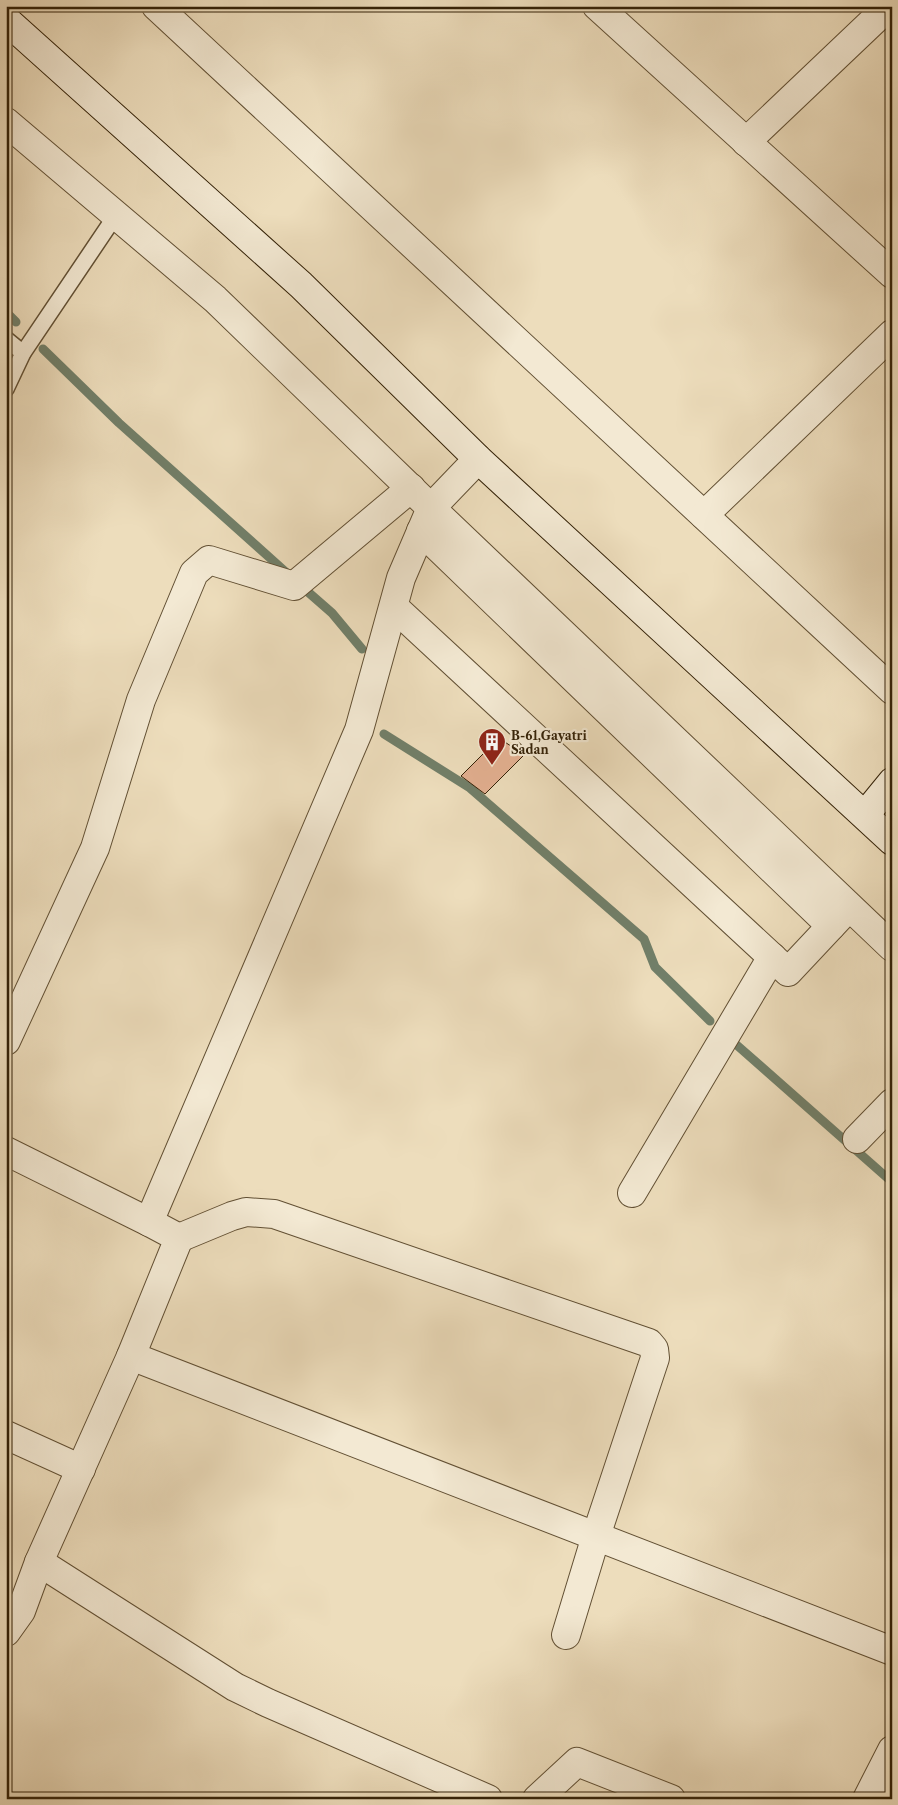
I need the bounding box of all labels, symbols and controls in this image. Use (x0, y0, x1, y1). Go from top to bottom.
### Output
building icon: B-61,Gayatri Sadan (477, 727, 507, 766)
place label: B-61,Gayatri Sadan (511, 728, 587, 757)

